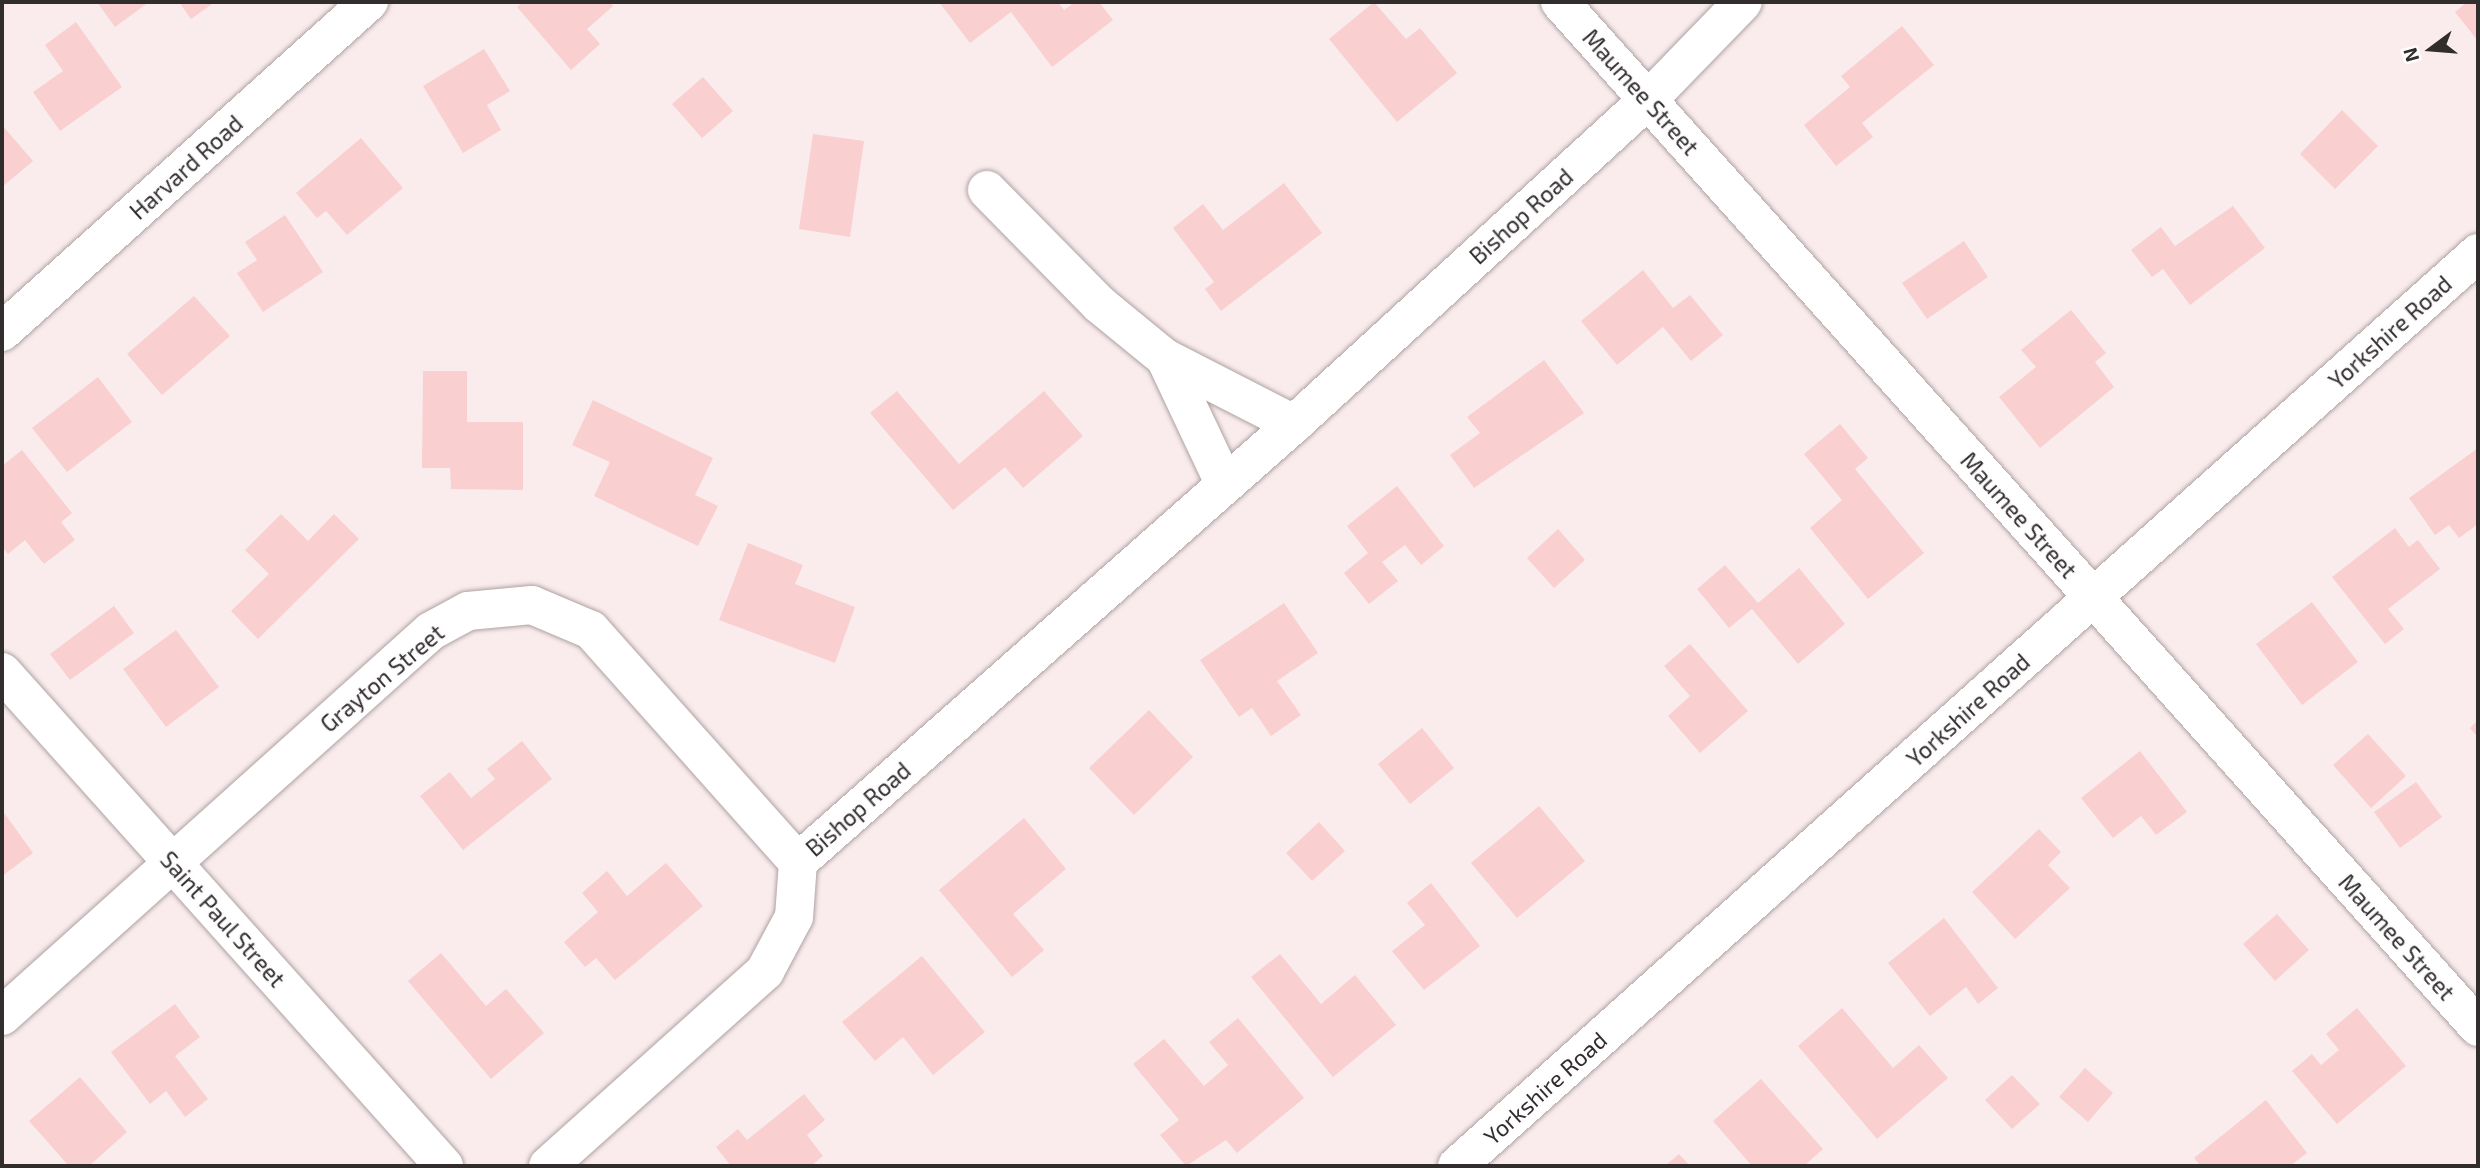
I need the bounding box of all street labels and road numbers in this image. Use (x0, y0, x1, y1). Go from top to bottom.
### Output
street label: Maumee Street (1577, 23, 1705, 161)
street label: Harvard Road (124, 109, 248, 225)
street label: Bishop Road (1464, 162, 1578, 270)
street label: Yorkshire Road (2323, 270, 2457, 394)
street label: Maumee Street (1955, 446, 2083, 584)
street label: Grayton Street (315, 618, 449, 738)
street label: Yorkshire Road (1901, 648, 2035, 772)
street label: Bishop Road (800, 756, 916, 862)
street label: Saint Paul Street (155, 845, 291, 993)
street label: Maumee Street (2333, 868, 2461, 1006)
street label: Yorkshire Road (1478, 1026, 1612, 1150)

